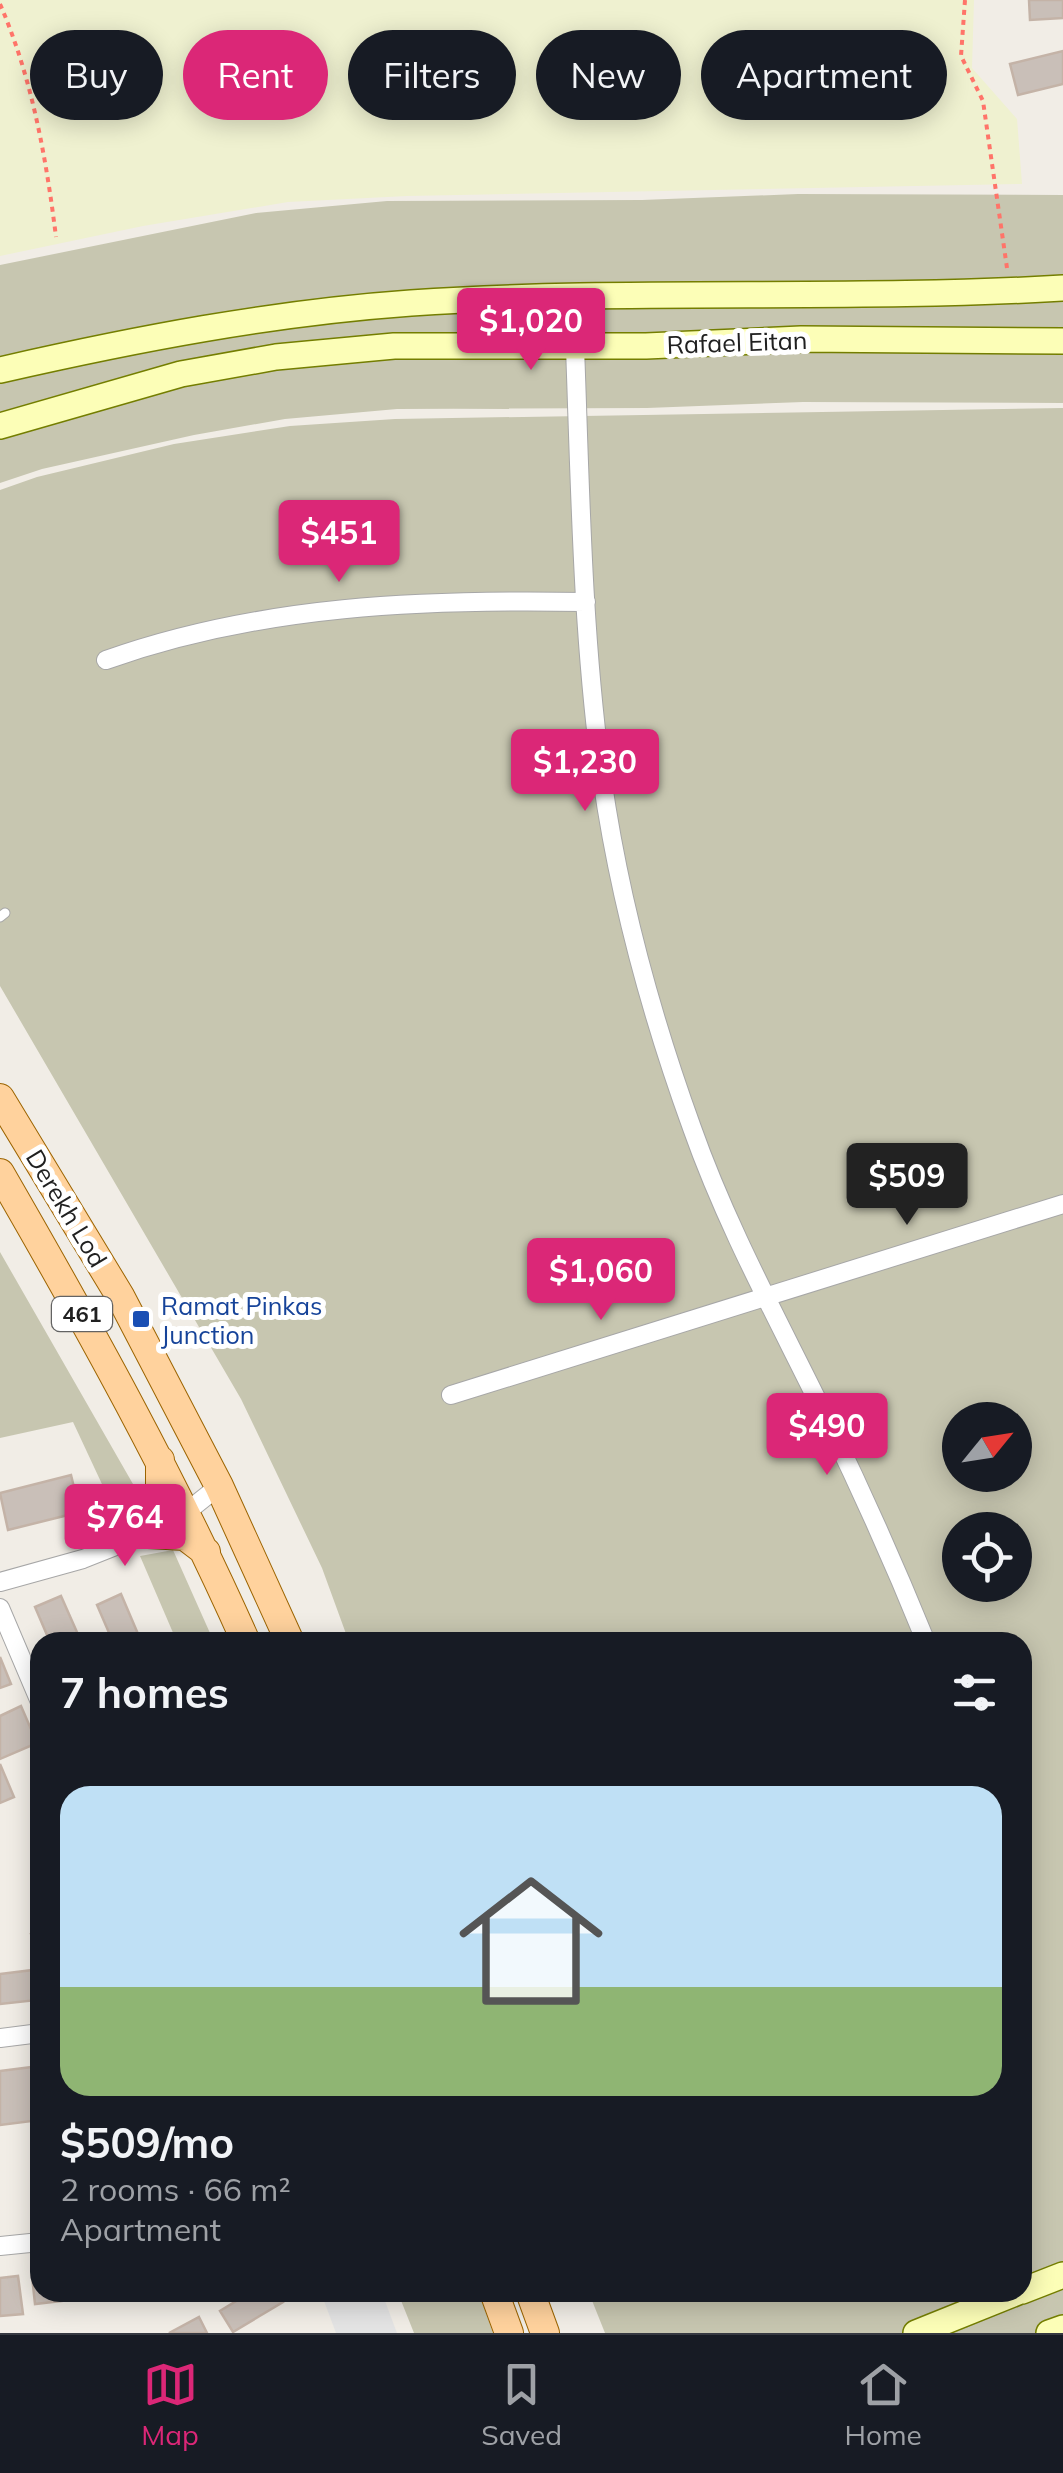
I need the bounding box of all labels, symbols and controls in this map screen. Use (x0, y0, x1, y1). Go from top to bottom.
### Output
chip: Buy (30, 30, 163, 120)
chip: Rent (183, 30, 328, 120)
chip: Filters (348, 30, 516, 120)
chip: New (536, 30, 681, 120)
chip: Apartment (701, 30, 947, 120)
pin: $1,020 (450, 288, 612, 373)
text: $1,020 (479, 300, 583, 340)
street label: Rafael Eitan (666, 324, 808, 360)
pin: $451 (280, 500, 398, 585)
text: $451 (301, 512, 377, 552)
pin: $1,230 (504, 729, 666, 814)
text: $1,230 (533, 741, 637, 781)
pin: $509 (848, 1143, 966, 1228)
street label: Derekh Lod (20, 1144, 114, 1272)
text: $509 (869, 1155, 945, 1195)
pin: $1,060 (520, 1238, 682, 1323)
text: $1,060 (549, 1250, 653, 1290)
place label: Ramat Pinkas Junction (161, 1290, 323, 1350)
road number: 461 (52, 1297, 112, 1331)
marker: Ramat Pinkas Junction (130, 1308, 152, 1330)
pin: $490 (768, 1393, 886, 1478)
north arrow (942, 1402, 1032, 1492)
map controls (942, 1402, 1032, 1602)
text: $490 (789, 1405, 865, 1445)
pin: $764 (66, 1484, 184, 1569)
text: $764 (87, 1496, 163, 1536)
button: locate (942, 1512, 1032, 1602)
icon: filters (947, 1665, 1002, 1720)
text: 7 homes (60, 1666, 229, 1719)
icon: home (441, 1851, 621, 2031)
text: $509/mo (60, 2116, 234, 2169)
text: 2 rooms · 66 m² (60, 2169, 291, 2209)
text: Apartment (60, 2209, 221, 2249)
tab: Map (141, 2357, 199, 2452)
tab: Saved (481, 2357, 562, 2452)
tab: Home (844, 2357, 922, 2452)

